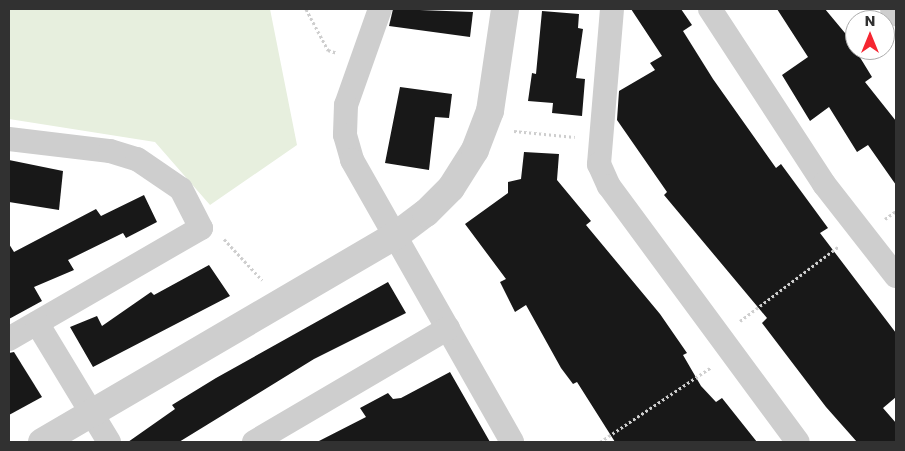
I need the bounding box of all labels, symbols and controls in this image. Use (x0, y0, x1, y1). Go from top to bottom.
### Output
north arrow (845, 10, 895, 60)
text: N (865, 11, 875, 31)

